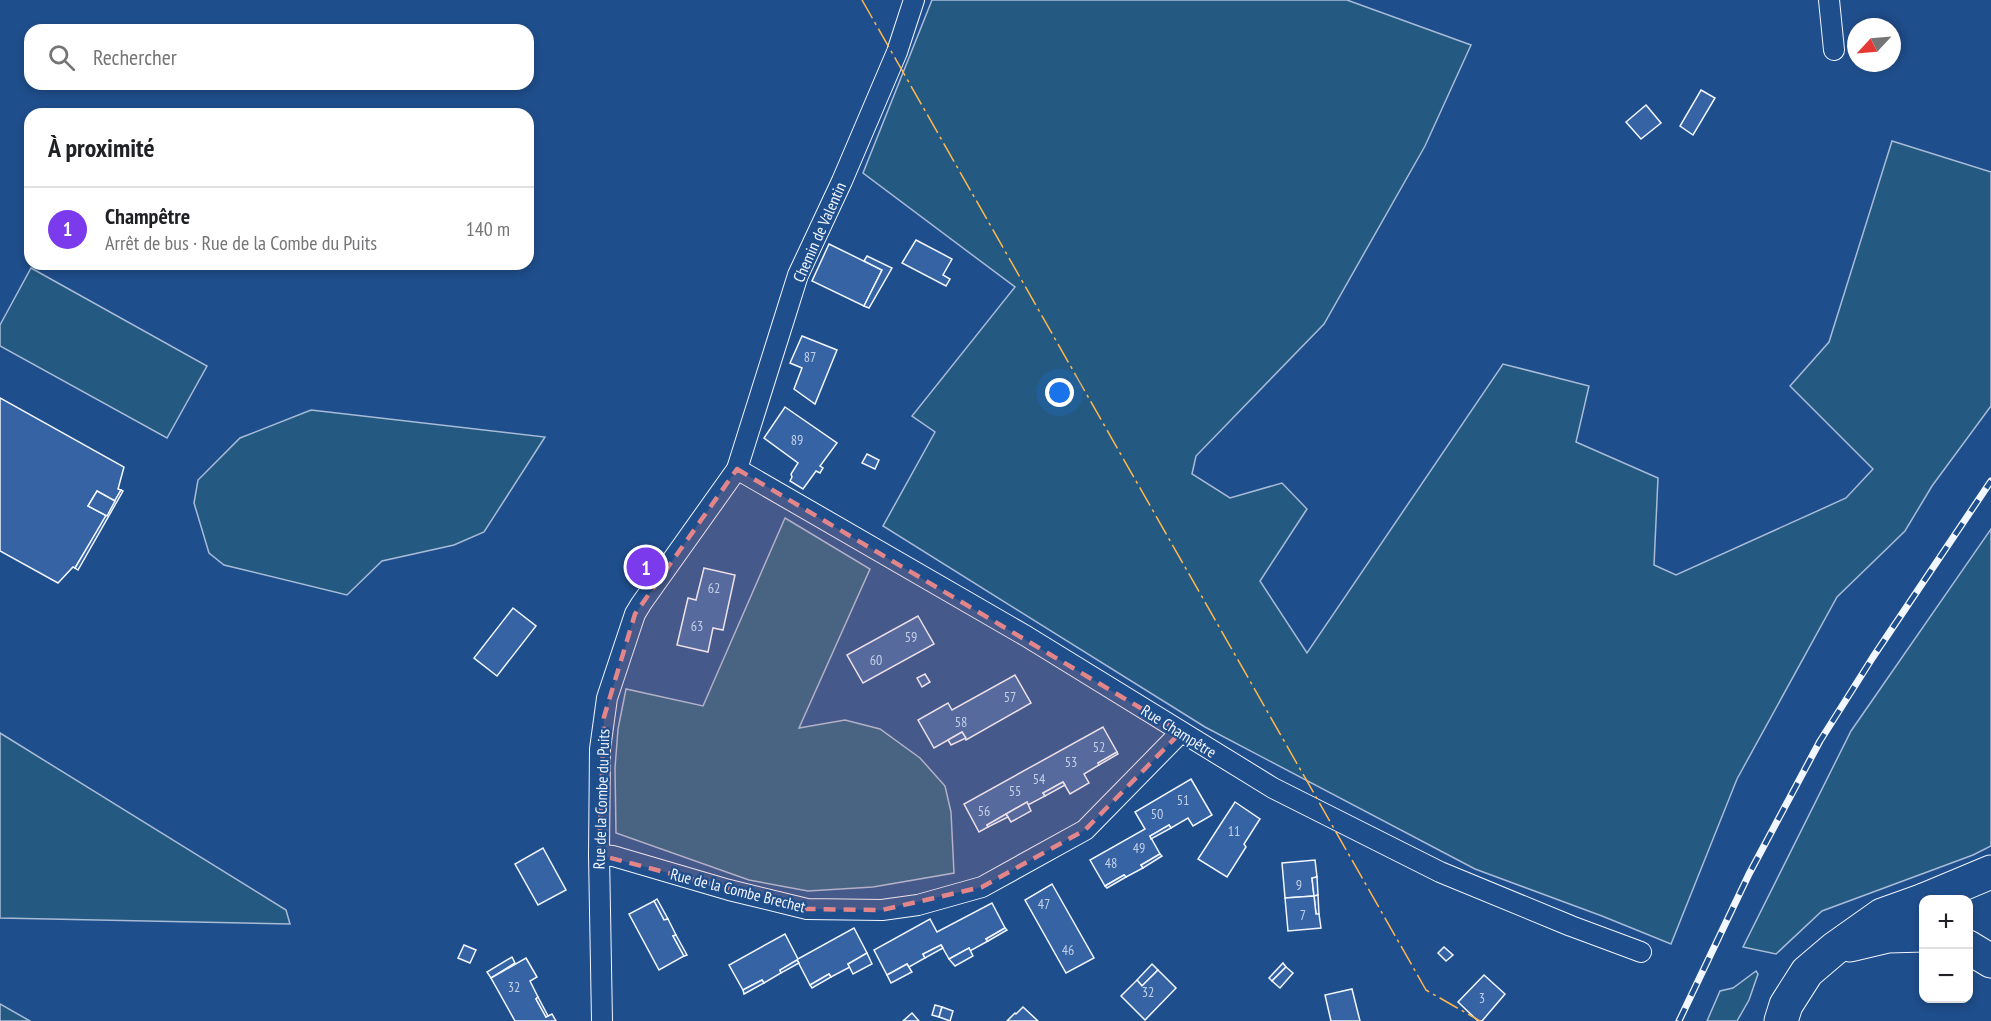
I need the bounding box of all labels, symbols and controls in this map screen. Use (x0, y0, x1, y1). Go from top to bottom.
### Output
north arrow (1847, 18, 1901, 72)
search box (24, 24, 534, 90)
icon: search (45, 41, 78, 74)
text: Rechercher (93, 43, 177, 71)
text: À proximité (48, 131, 155, 164)
street label: Chemin de Valentin (788, 179, 850, 285)
text: Champêtre (105, 202, 190, 230)
text: 1 (63, 216, 72, 242)
text: 140 m (466, 216, 510, 242)
text: Arrêt de bus · Rue de la Combe du Puits (105, 230, 377, 256)
house number: 87 (804, 348, 816, 366)
your location (1045, 378, 1074, 407)
house number: 89 (791, 431, 803, 449)
pin: 1 (626, 544, 666, 590)
house number: 62 (708, 579, 720, 597)
house number: 63 (691, 617, 703, 635)
house number: 59 (905, 628, 917, 646)
house number: 60 (870, 651, 882, 669)
house number: 57 (1004, 688, 1016, 706)
street label: Rue Champêtre (1138, 700, 1220, 762)
house number: 58 (955, 713, 967, 731)
street label: Rue de la Combe du Puits (589, 728, 613, 870)
house number: 52 (1093, 738, 1105, 756)
house number: 53 (1065, 753, 1077, 771)
house number: 54 (1033, 770, 1046, 788)
house number: 55 (1009, 782, 1021, 800)
house number: 51 (1177, 791, 1189, 809)
house number: 56 (978, 802, 990, 820)
house number: 50 (1151, 805, 1163, 823)
house number: 11 (1228, 822, 1240, 840)
house number: 49 (1133, 839, 1145, 857)
house number: 48 (1105, 854, 1117, 872)
street label: Rue de la Combe Brechet (668, 864, 808, 917)
house number: 9 (1296, 876, 1302, 894)
house number: 47 (1038, 895, 1050, 913)
map controls (1919, 895, 1973, 1003)
button: + (1919, 895, 1973, 949)
house number: 7 (1300, 906, 1306, 924)
house number: 46 (1062, 941, 1074, 959)
button: − (1919, 949, 1973, 1003)
house number: 32 (508, 978, 520, 996)
house number: 32 (1142, 983, 1154, 1001)
house number: 3 (1479, 989, 1485, 1007)

